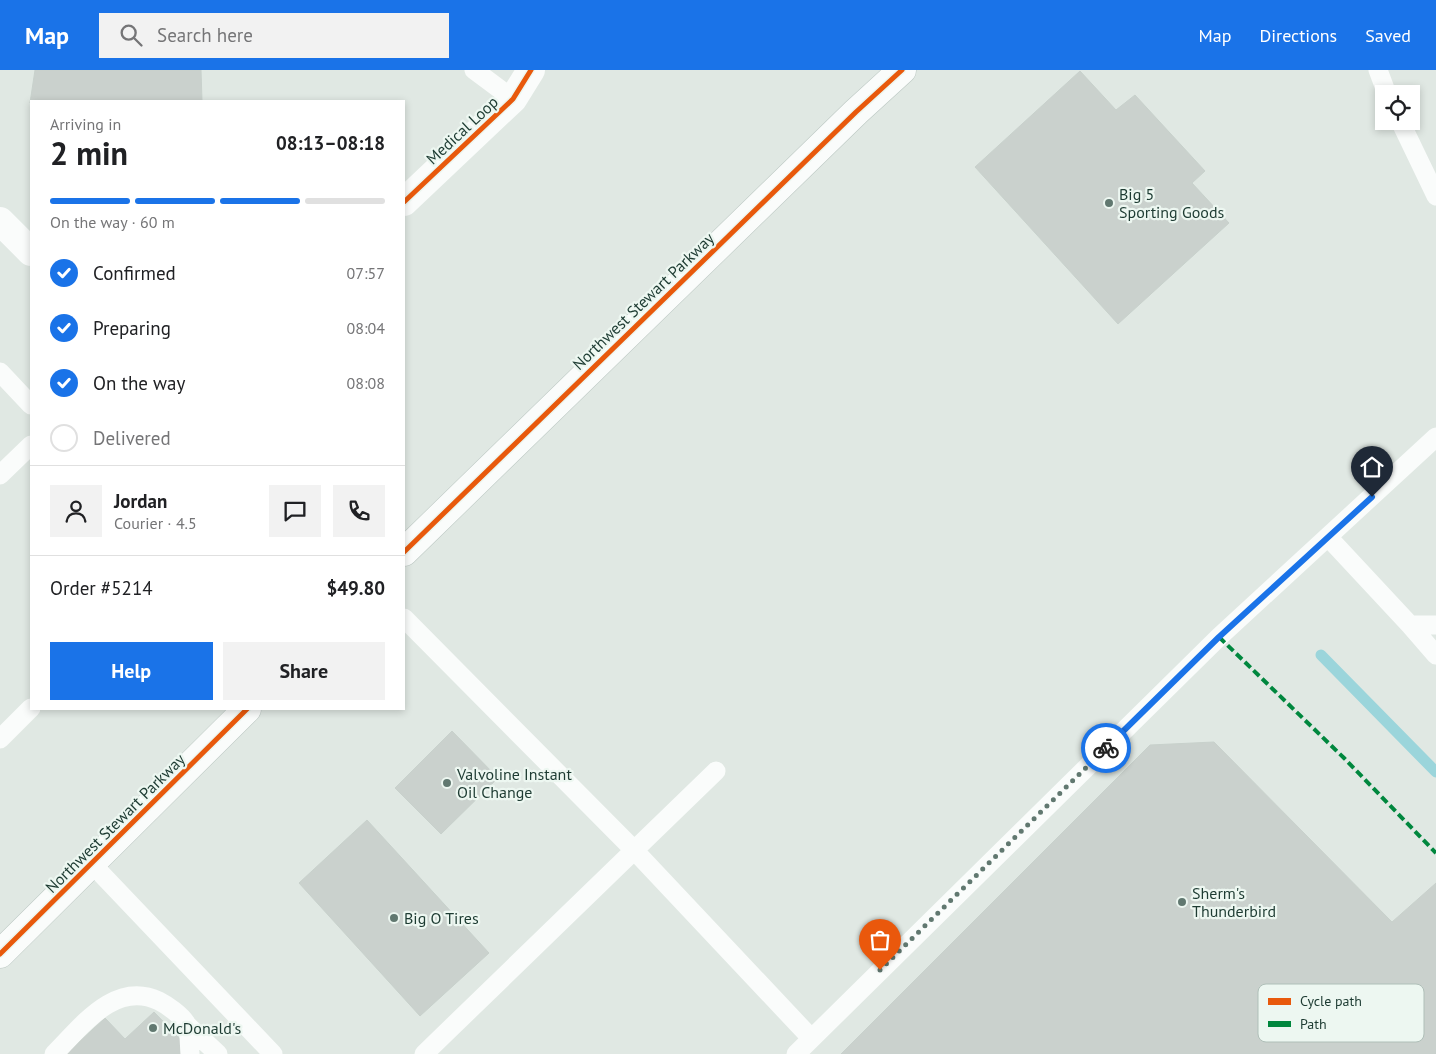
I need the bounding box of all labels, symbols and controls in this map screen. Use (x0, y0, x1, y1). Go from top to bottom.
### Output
search box (99, 13, 449, 58)
text: Map (25, 20, 69, 51)
icon: search (117, 21, 145, 49)
text: Search here (157, 23, 253, 47)
text: Map (1199, 24, 1231, 47)
text: Directions (1259, 24, 1337, 47)
text: Saved (1365, 24, 1411, 47)
map controls (1375, 85, 1420, 130)
button: locate (1375, 85, 1420, 130)
street label: Medical Loop (422, 92, 502, 168)
text: Arriving in (50, 114, 121, 134)
text: 08:13–08:18 (276, 131, 385, 155)
text: 2 min (50, 132, 128, 174)
place label: Big 5 Sporting Goods (1119, 184, 1225, 222)
marker: Big 5 Sporting Goods (1103, 197, 1115, 209)
text: On the way · 60 m (50, 212, 175, 232)
street label: Northwest Stewart Parkway (568, 228, 718, 374)
icon: check (50, 259, 78, 287)
text: Confirmed (93, 261, 176, 285)
text: 07:57 (347, 263, 385, 283)
icon: check (50, 314, 78, 342)
text: Preparing (93, 316, 171, 340)
text: 08:04 (347, 318, 385, 338)
icon: check (50, 369, 78, 397)
text: On the way (93, 371, 185, 395)
text: 08:08 (347, 373, 385, 393)
text: Delivered (93, 426, 171, 450)
pin (1351, 446, 1393, 497)
icon: home (1358, 453, 1386, 481)
button: person (50, 485, 102, 537)
button: chat (269, 485, 321, 537)
button: phone (333, 485, 385, 537)
text: Jordan (114, 489, 167, 513)
text: Courier · 4.5 (114, 513, 197, 533)
text: Order #5214 (50, 576, 153, 600)
text: $49.80 (326, 576, 385, 600)
button: Help (50, 642, 213, 700)
button: Share (223, 642, 385, 700)
courier (1081, 723, 1131, 773)
icon: bike (1092, 734, 1120, 762)
street label: Northwest Stewart Parkway (41, 749, 189, 897)
place label: Valvoline Instant Oil Change (456, 764, 572, 802)
marker: Valvoline Instant Oil Change (441, 777, 453, 789)
place label: Sherm's Thunderbird (1192, 883, 1276, 921)
marker: Sherm's Thunderbird (1176, 896, 1188, 908)
place label: Big O Tires (404, 908, 479, 928)
marker: Big O Tires (388, 912, 400, 924)
pin (859, 919, 901, 970)
icon: bag (866, 926, 894, 954)
legend (1258, 984, 1424, 1042)
text: Cycle path (1300, 992, 1362, 1010)
text: Path (1300, 1015, 1327, 1033)
place label: McDonald's (163, 1018, 241, 1038)
marker: McDonald's (147, 1022, 159, 1034)

